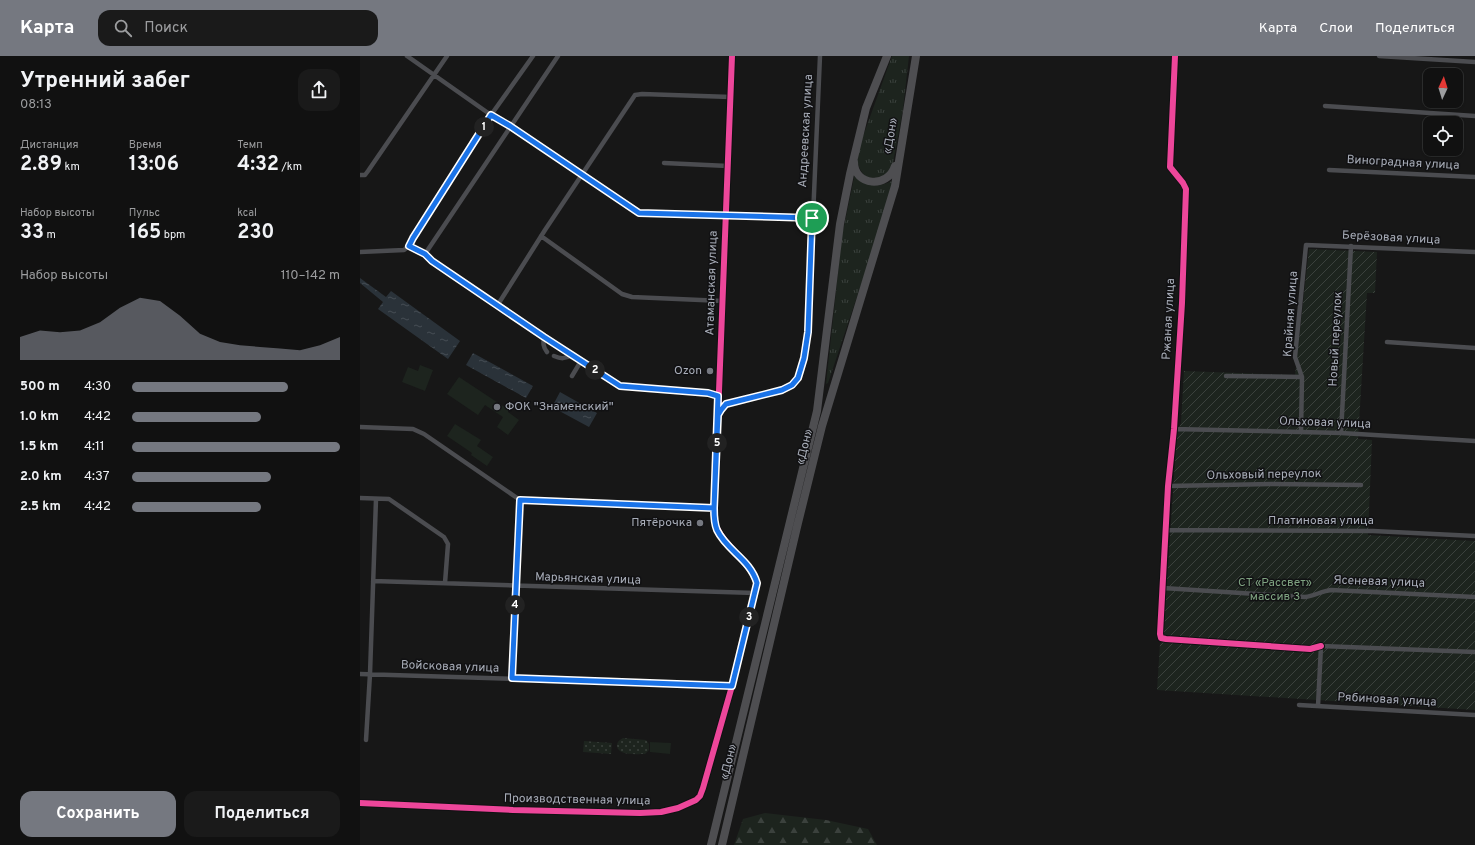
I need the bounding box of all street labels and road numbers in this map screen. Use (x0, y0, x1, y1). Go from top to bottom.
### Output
street label: Андреевская улица (795, 74, 817, 188)
street label: «Дон» (880, 117, 902, 155)
street label: Виноградная улица (1346, 152, 1460, 174)
street label: Берёзовая улица (1341, 227, 1441, 249)
street label: Атаманская улица (702, 230, 722, 336)
street label: Крайняя улица (1280, 270, 1302, 358)
street label: Ржаная улица (1159, 278, 1179, 360)
street label: Новый переулок (1326, 291, 1346, 387)
street label: Ольховая улица (1279, 413, 1371, 433)
street label: «Дон» (793, 427, 817, 467)
street label: Ольховый переулок (1206, 466, 1322, 484)
street label: Платиновая улица (1268, 513, 1374, 529)
street label: Марьянская улица (535, 569, 641, 589)
street label: Ясеневая улица (1333, 572, 1425, 592)
street label: Войсковая улица (400, 657, 500, 677)
street label: Рябиновая улица (1337, 689, 1437, 711)
street label: «Дон» (717, 742, 741, 782)
street label: Производственная улица (504, 791, 650, 809)

